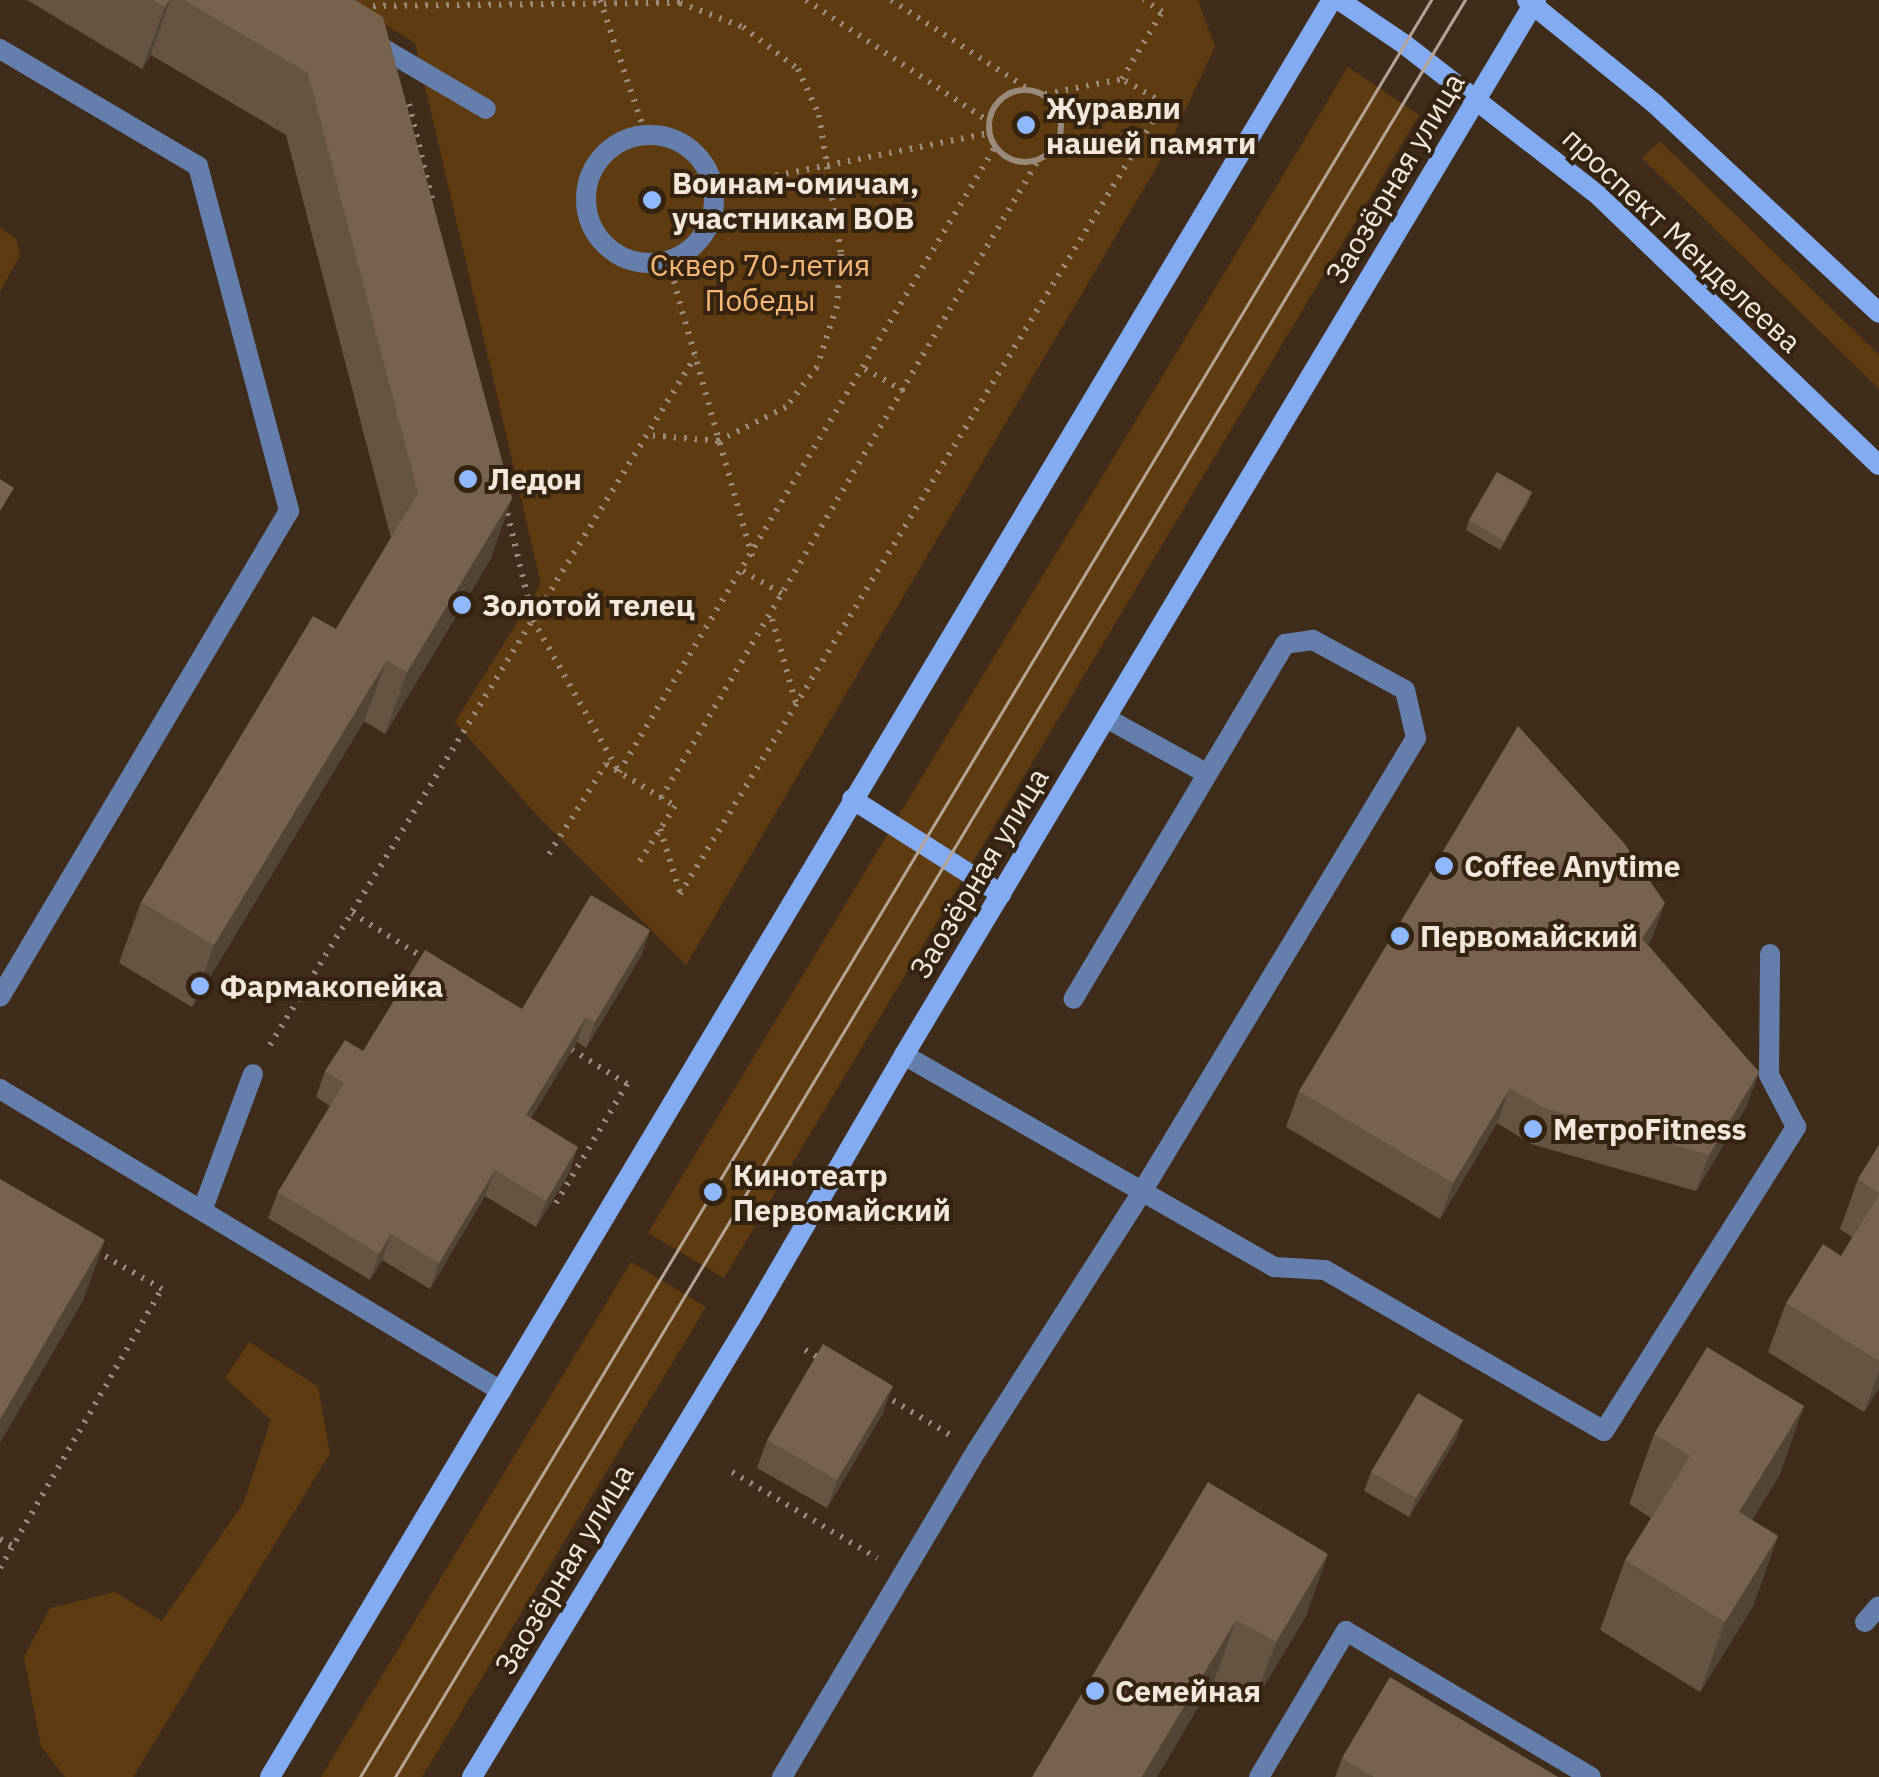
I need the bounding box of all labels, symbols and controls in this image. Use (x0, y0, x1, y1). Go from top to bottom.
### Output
street label: Заозёрная улица (1318, 66, 1472, 290)
place label: Журавли нашей памяти (1046, 90, 1256, 160)
marker: Журавли нашей памяти (1015, 114, 1037, 136)
street label: проспект Менделеева (1555, 120, 1809, 360)
place label: Воинам-омичам, участникам ВОВ (672, 165, 919, 236)
marker: Воинам-омичам, участникам ВОВ (641, 189, 663, 211)
park label: Сквер 70-летия Победы (650, 247, 870, 318)
place label: Ледон (488, 461, 582, 497)
marker: Ледон (457, 468, 479, 490)
place label: Золотой телец (482, 587, 695, 623)
marker: Золотой телец (451, 594, 473, 616)
street label: Заозёрная улица (902, 761, 1056, 985)
place label: Coffee Anytime (1464, 848, 1681, 884)
marker: Coffee Anytime (1433, 855, 1455, 877)
place label: Первомайский (1420, 918, 1638, 954)
marker: Первомайский (1389, 925, 1411, 947)
place label: Фармакопейка (220, 968, 443, 1004)
marker: Фармакопейка (189, 975, 211, 997)
place label: МетроFitness (1553, 1111, 1747, 1147)
marker: МетроFitness (1522, 1118, 1544, 1140)
place label: Кинотеатр Первомайский (733, 1157, 951, 1228)
marker: Кинотеатр Первомайский (702, 1181, 724, 1203)
street label: Заозёрная улица (487, 1457, 641, 1681)
place label: Семейная (1115, 1673, 1261, 1709)
marker: Семейная (1084, 1680, 1106, 1702)

